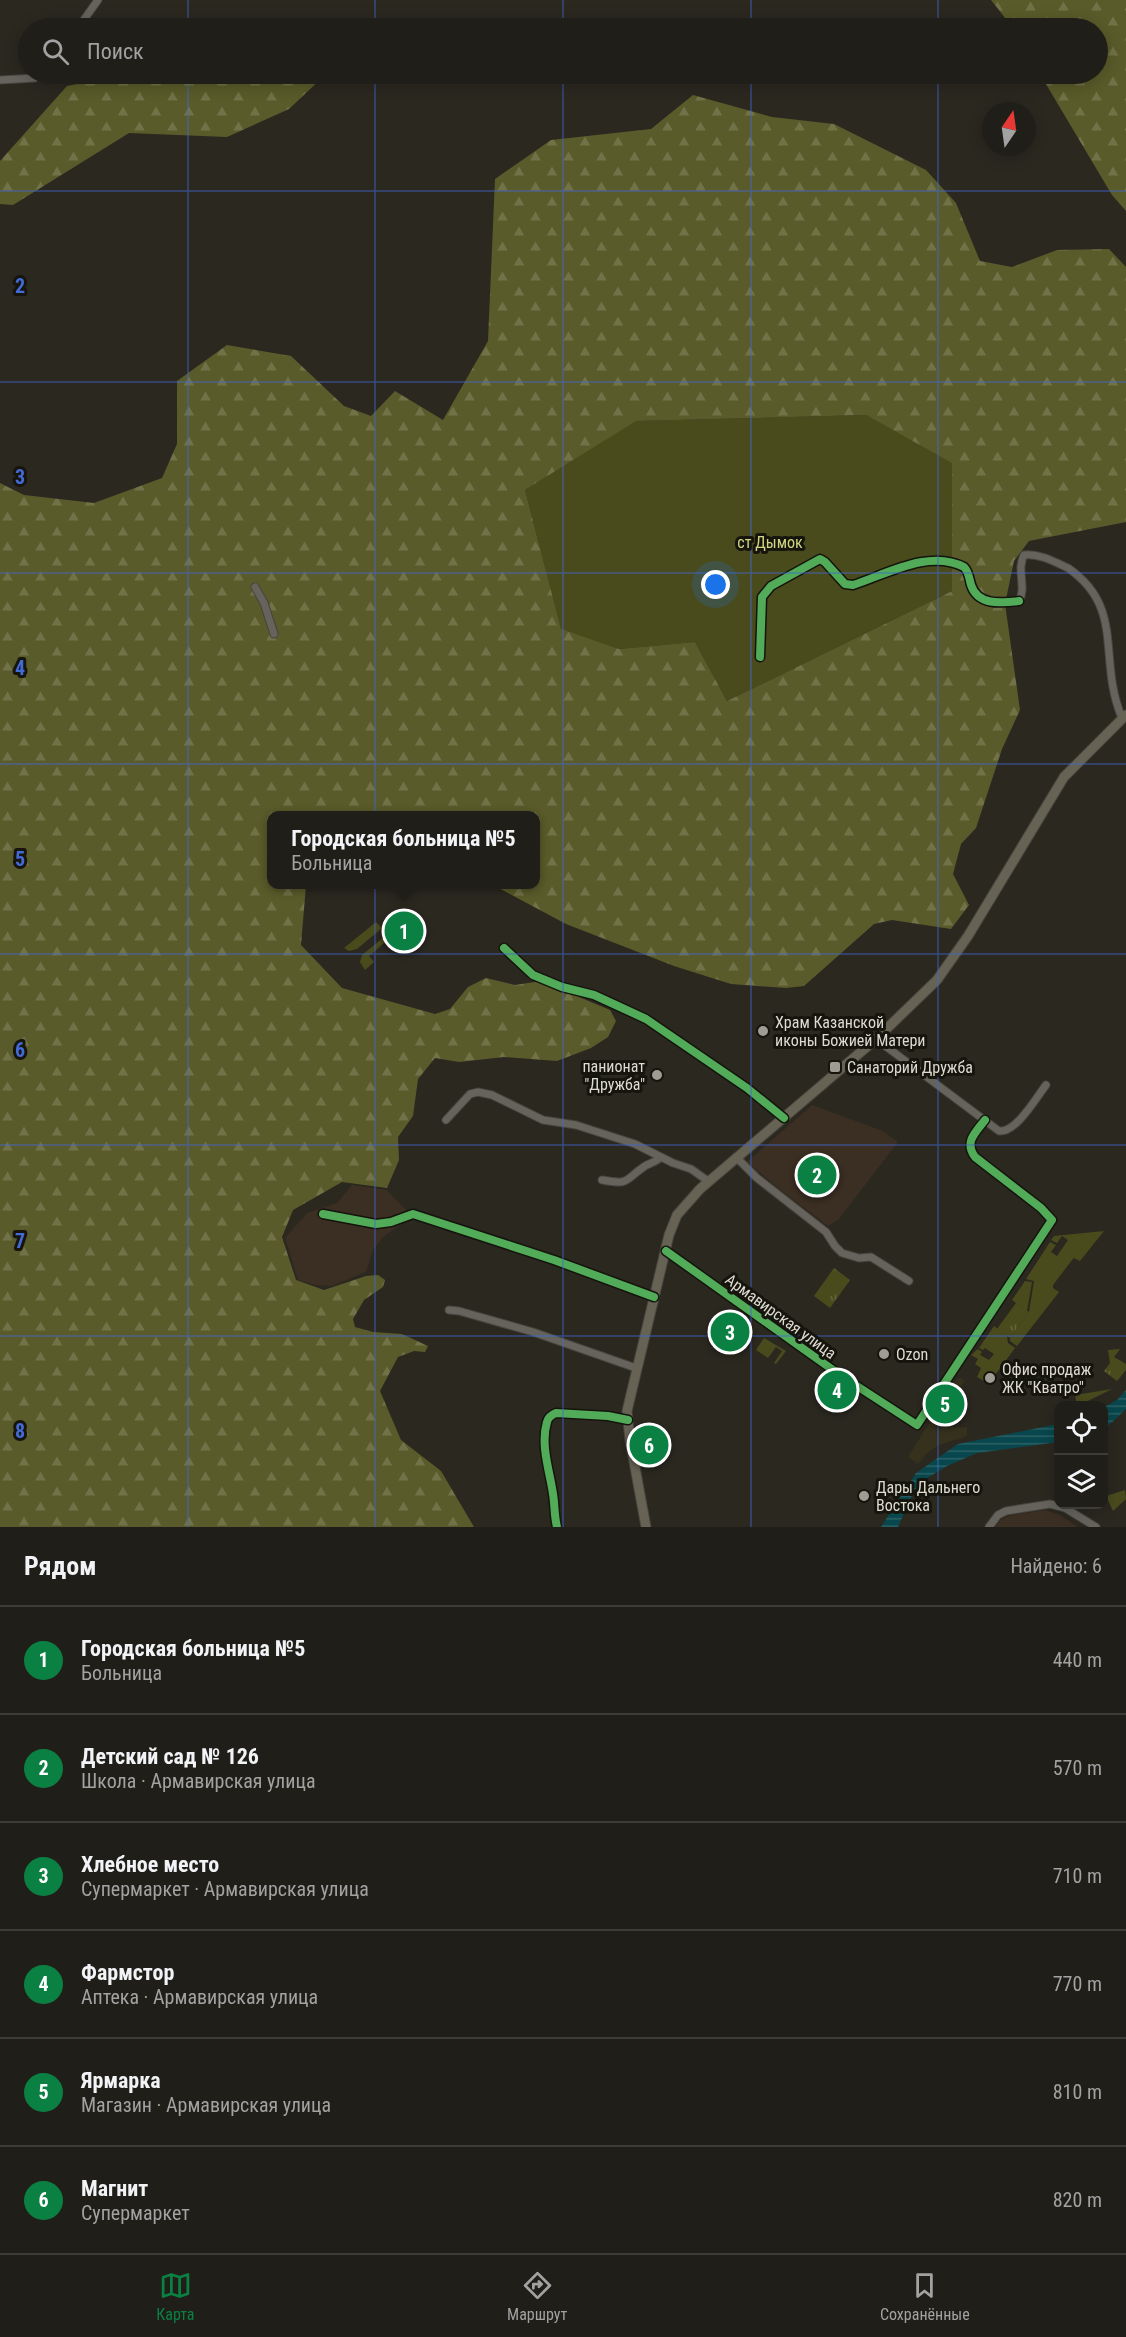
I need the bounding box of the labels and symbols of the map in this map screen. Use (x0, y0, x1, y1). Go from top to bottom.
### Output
north arrow (982, 102, 1036, 156)
text: 2 (15, 274, 25, 298)
text: 3 (15, 465, 25, 489)
park label: ст Дымок (737, 533, 803, 552)
your location (701, 570, 730, 599)
text: 4 (15, 656, 25, 680)
text: 5 (15, 847, 25, 871)
pin: 1 (384, 908, 424, 954)
place label: Храм Казанской иконы Божией Матери (775, 1013, 925, 1050)
marker: Храм Казанской иконы Божией Матери (756, 1024, 770, 1038)
text: 6 (15, 1038, 25, 1062)
place label: панионат "Дружба" (582, 1057, 645, 1094)
place label: Санаторий Дружба (847, 1058, 973, 1077)
marker: Санаторий Дружба (828, 1060, 842, 1074)
marker: панионат "Дружба" (650, 1068, 664, 1082)
pin: 2 (798, 1152, 836, 1198)
text: 7 (15, 1229, 25, 1253)
street label: Армавирская улица (722, 1270, 840, 1363)
pin: 3 (710, 1310, 750, 1354)
place label: Ozon (896, 1345, 928, 1364)
marker: Ozon (877, 1347, 891, 1361)
place label: Офис продаж ЖК "Кватро" (1002, 1360, 1092, 1397)
pin: 4 (818, 1368, 856, 1412)
marker: Офис продаж ЖК "Кватро" (983, 1371, 997, 1385)
pin: 5 (926, 1382, 964, 1426)
text: 8 (15, 1419, 25, 1443)
pin: 6 (630, 1422, 668, 1468)
place label: Дары Дальнего Востока (876, 1478, 980, 1515)
marker: Дары Дальнего Востока (857, 1489, 871, 1503)

